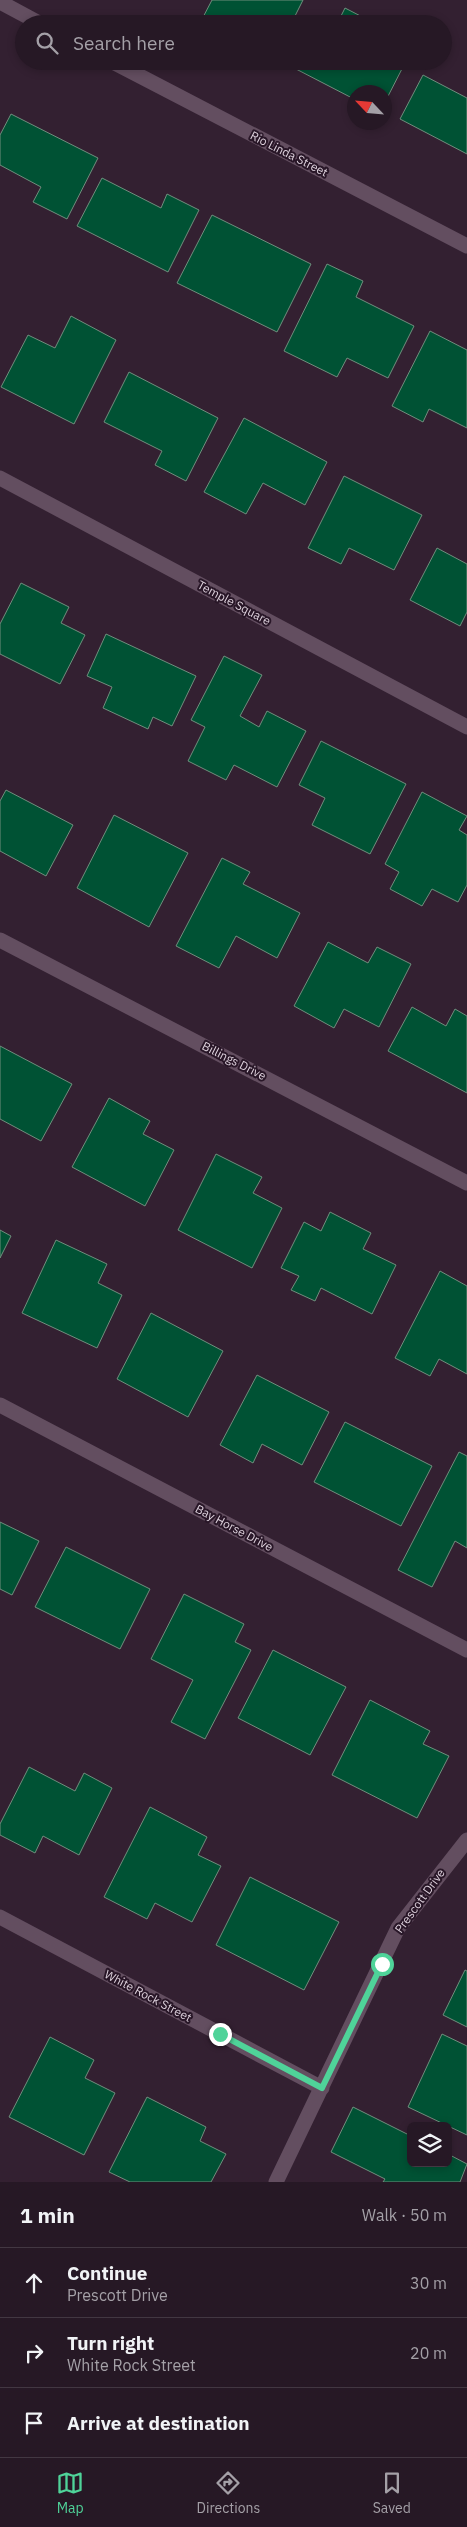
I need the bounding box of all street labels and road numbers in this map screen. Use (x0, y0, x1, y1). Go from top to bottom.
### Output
street label: Rio Linda Street (248, 128, 331, 180)
street label: Temple Square (195, 577, 274, 628)
street label: Billings Drive (200, 1038, 269, 1083)
street label: Bay Horse Drive (193, 1501, 276, 1554)
street label: Prescott Drive (391, 1865, 448, 1936)
street label: White Rock Street (102, 1966, 194, 2025)

